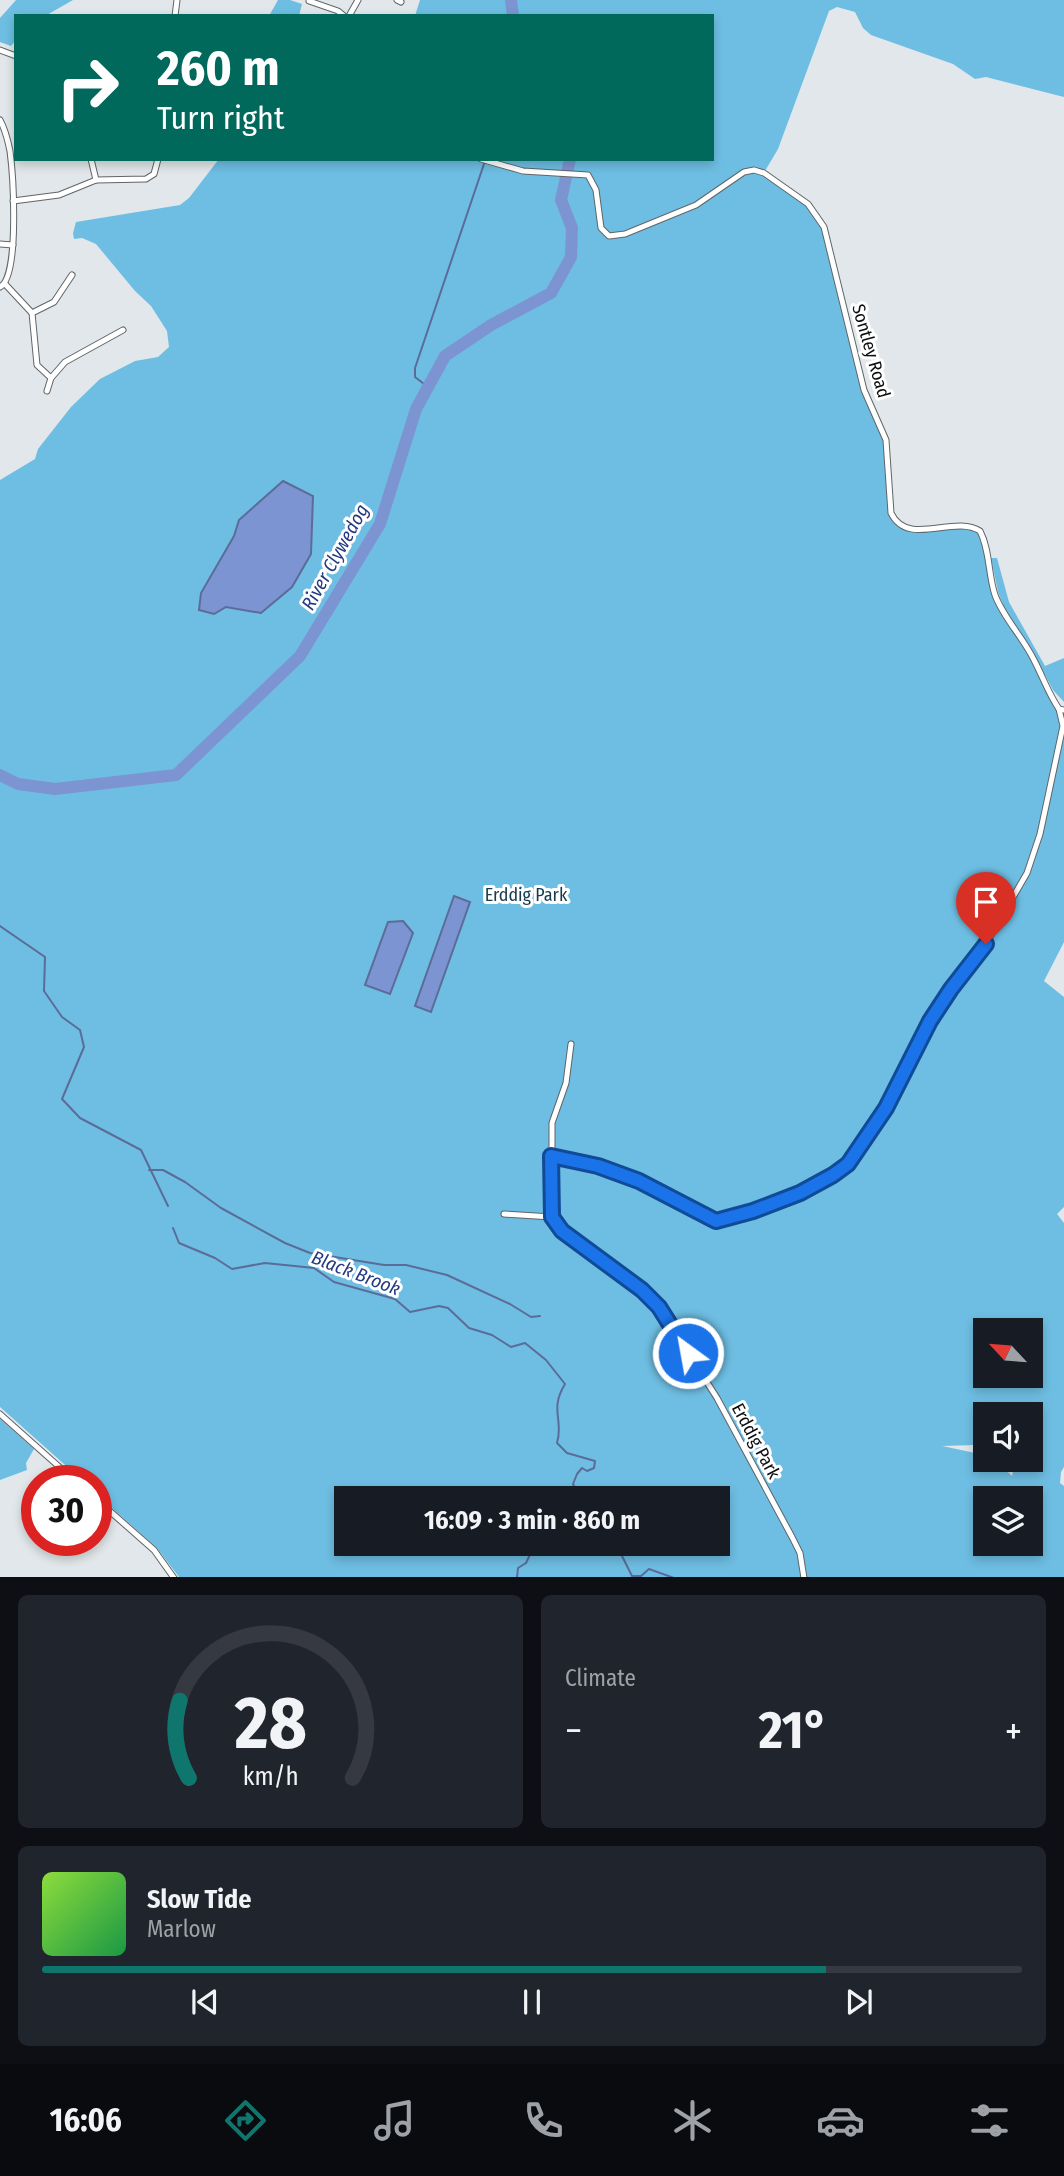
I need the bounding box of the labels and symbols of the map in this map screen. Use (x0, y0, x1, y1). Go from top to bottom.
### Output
street label: Sontley Road (847, 302, 895, 400)
water label: River Clywedog (297, 500, 374, 614)
pin (956, 872, 1016, 944)
park label: Erddig Park (485, 884, 568, 906)
water label: Black Brook (309, 1246, 403, 1300)
position arrow (651, 1316, 725, 1390)
north arrow (973, 1318, 1043, 1388)
street label: Erddig Park (727, 1399, 785, 1483)
speed limit sign: 30 (21, 1465, 112, 1556)

